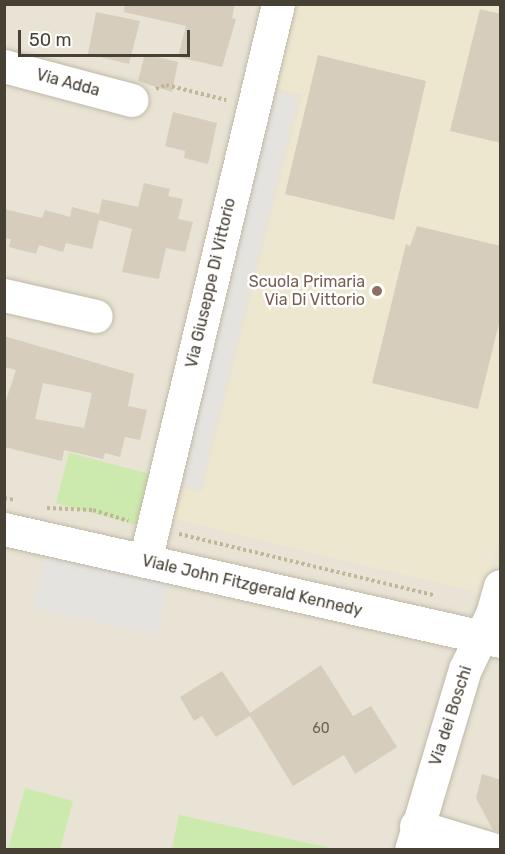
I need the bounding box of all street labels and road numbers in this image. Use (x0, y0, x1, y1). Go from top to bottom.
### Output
street label: Via Adda (34, 65, 102, 101)
street label: Via Giuseppe Di Vittorio (182, 196, 240, 370)
street label: Viale John Fitzgerald Kennedy (140, 551, 364, 621)
street label: Via dei Boschi (426, 664, 476, 768)

